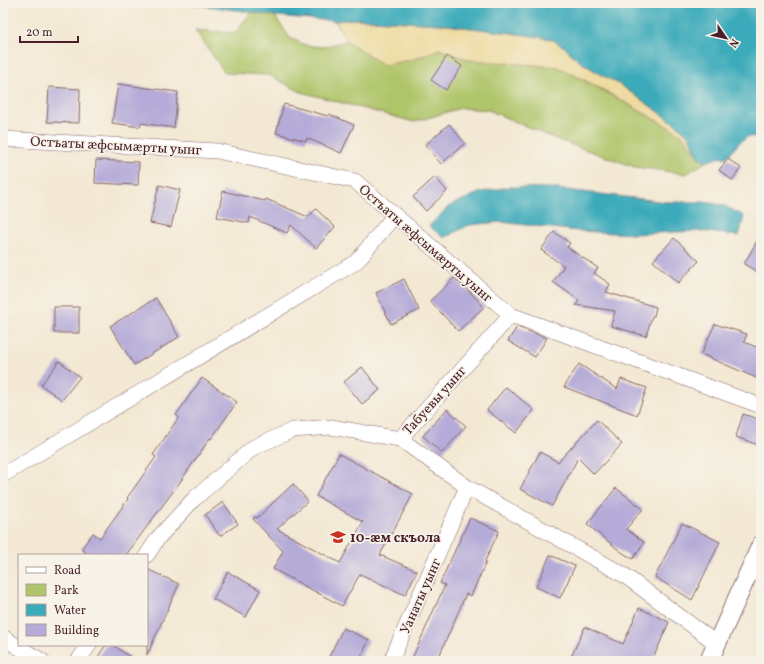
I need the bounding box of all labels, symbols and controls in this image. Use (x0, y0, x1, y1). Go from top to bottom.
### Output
scale bar (20, 18, 78, 44)
north arrow (706, 18, 746, 58)
text: 20 m (26, 25, 53, 41)
text: N (725, 35, 742, 50)
street label: Остъаты æфсымæрты уынг (30, 133, 202, 160)
street label: Остъаты æфсымæрты уынг (354, 181, 496, 308)
street label: Табуевы уынг (399, 362, 471, 440)
school or university icon: 10-æм скъола (329, 528, 347, 546)
place label: 10-æм скъола (350, 529, 441, 548)
legend (18, 554, 148, 646)
street label: Уанаты уынг (396, 556, 447, 637)
text: Road (54, 563, 81, 579)
text: Park (54, 583, 79, 599)
text: Water (54, 603, 86, 619)
text: Building (54, 623, 99, 639)

